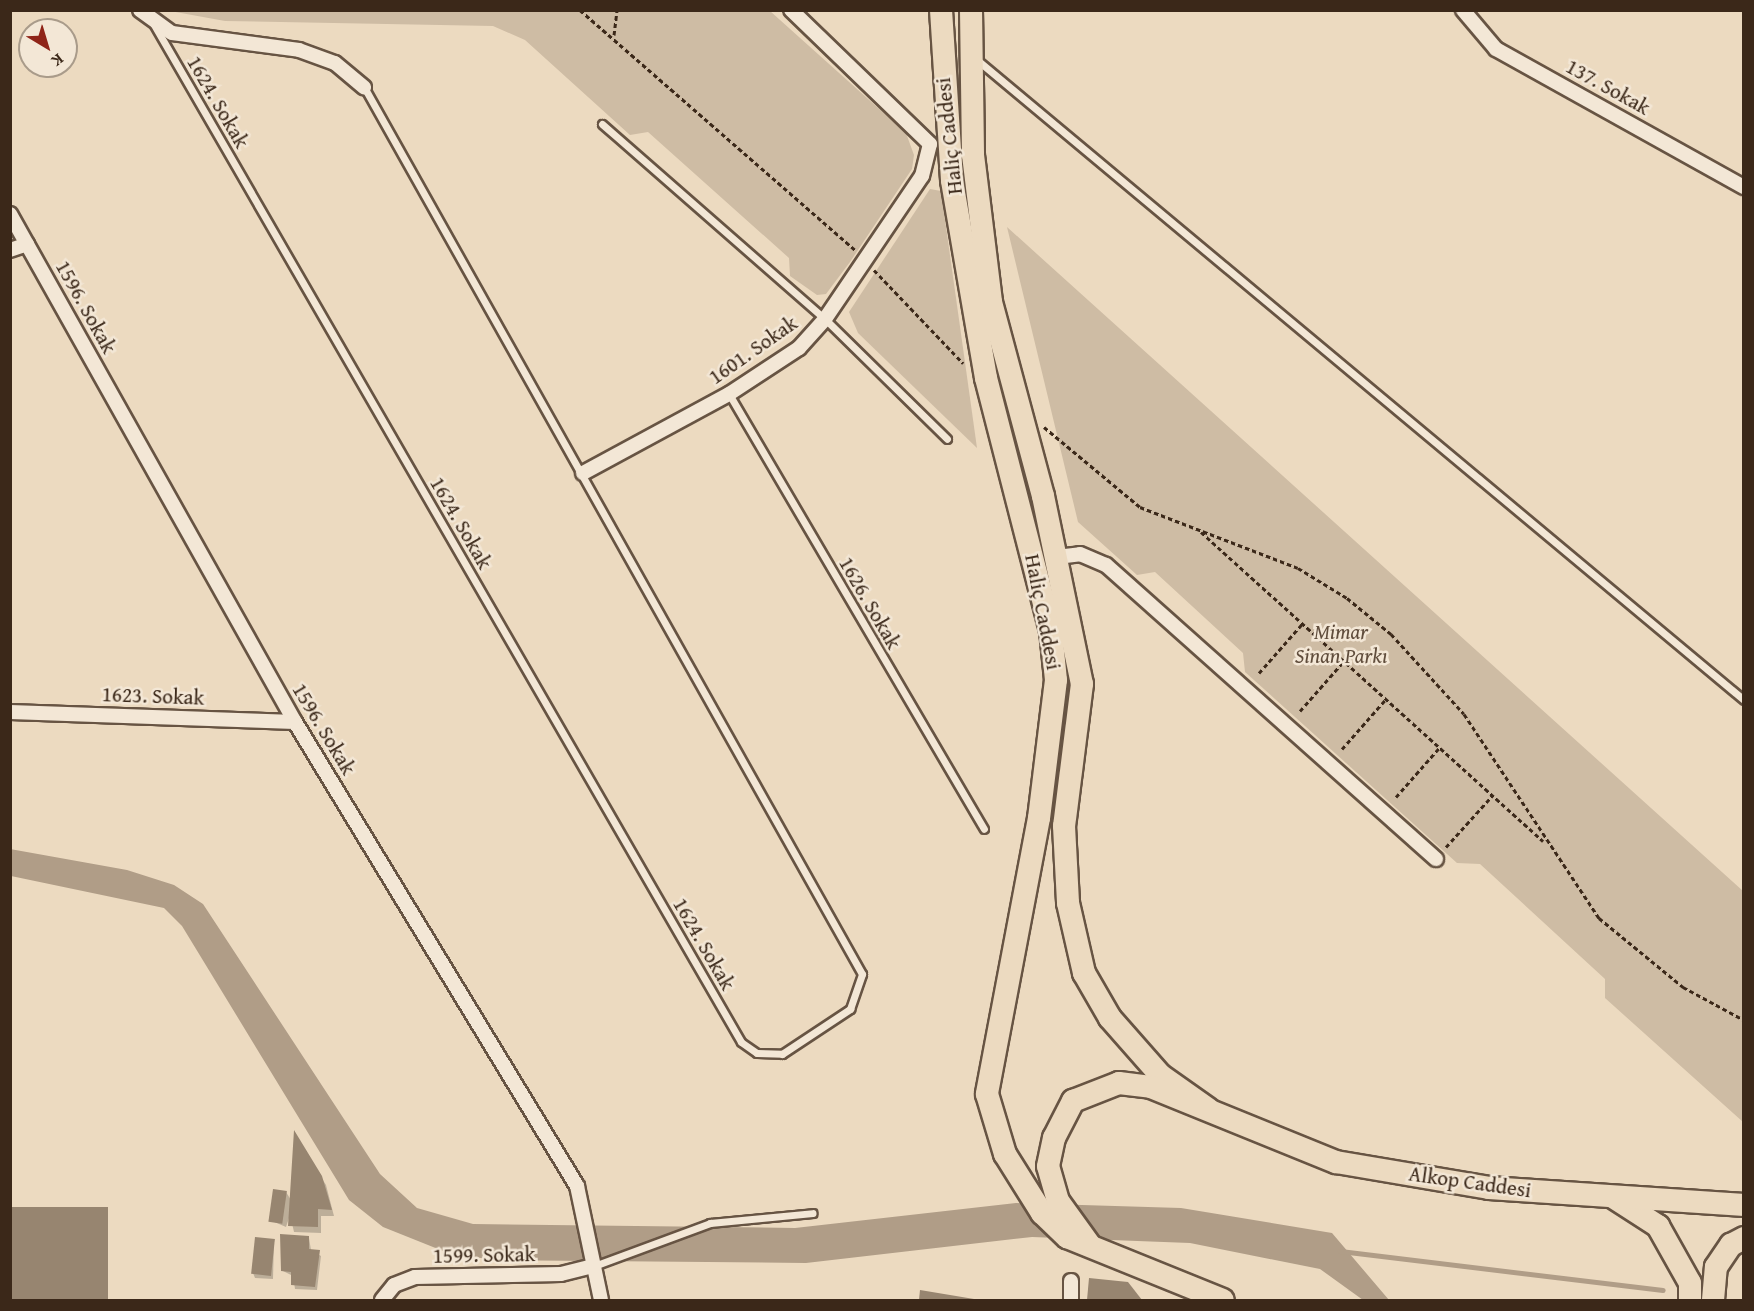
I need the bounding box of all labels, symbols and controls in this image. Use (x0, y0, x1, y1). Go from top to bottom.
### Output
north arrow (18, 18, 78, 78)
text: K (46, 48, 69, 73)
street label: 1624. Sokak (181, 51, 255, 153)
street label: 137. Sokak (1562, 54, 1654, 120)
street label: Haliç Caddesi (930, 76, 968, 196)
street label: 1596. Sokak (50, 256, 122, 358)
street label: 1601. Sokak (704, 310, 802, 390)
street label: 1624. Sokak (424, 472, 498, 574)
street label: 1626. Sokak (833, 552, 907, 654)
street label: Haliç Caddesi (1019, 552, 1067, 672)
park label: Mimar Sinan Parkı (1295, 619, 1387, 669)
street label: 1596. Sokak (287, 679, 361, 779)
street label: 1623. Sokak (101, 682, 205, 710)
street label: 1624. Sokak (667, 893, 741, 995)
street label: Alkop Caddesi (1407, 1161, 1533, 1203)
street label: 1599. Sokak (433, 1242, 535, 1268)

